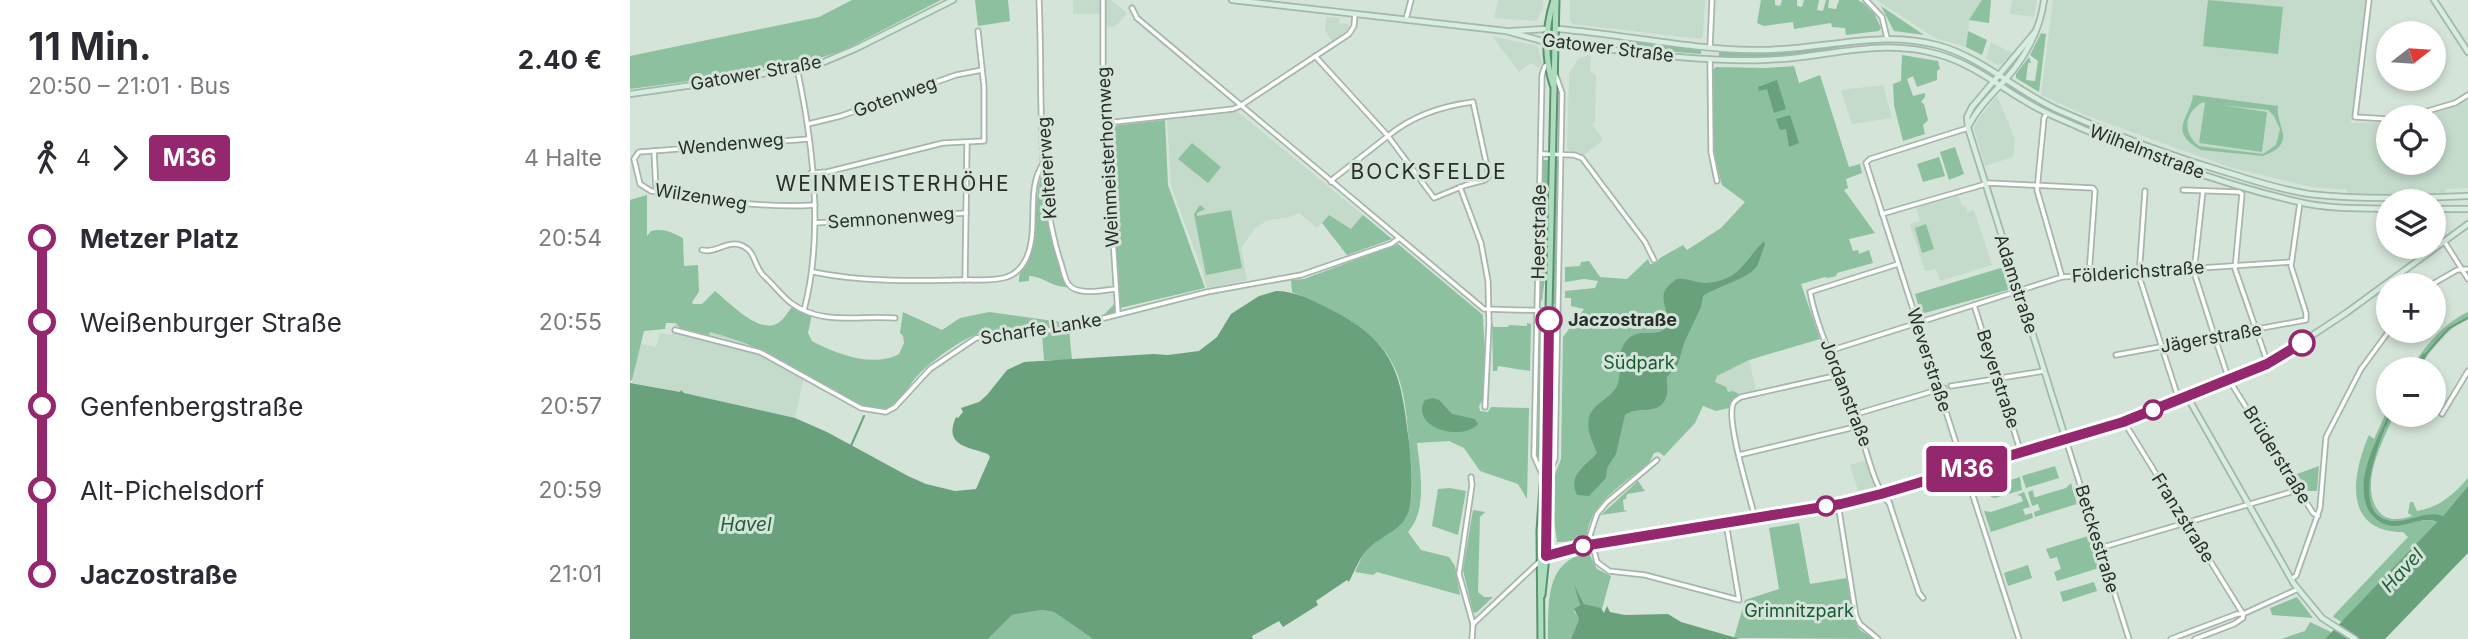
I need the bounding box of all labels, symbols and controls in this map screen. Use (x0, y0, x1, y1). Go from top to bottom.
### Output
north arrow (2376, 21, 2446, 91)
map controls (2376, 21, 2446, 427)
text: 11 Min. (28, 23, 152, 69)
street label: Gatower Straße (1541, 29, 1675, 66)
text: 2.40 € (518, 44, 602, 75)
street label: Gatower Straße (689, 51, 823, 94)
street label: Weinmeisterhornweg (1092, 66, 1123, 248)
text: 20:50 – 21:01 · Bus (28, 72, 230, 100)
street label: Gotenweg (850, 72, 939, 121)
button: locate (2376, 105, 2446, 175)
street label: Keltererweg (1032, 116, 1061, 220)
street label: Wilhelmstraße (2087, 120, 2208, 183)
street label: Wendenweg (677, 128, 785, 159)
icon: walk (28, 139, 66, 177)
icon: forward (101, 139, 139, 177)
text: M36 (163, 143, 216, 172)
text: 4 (76, 144, 91, 172)
text: 4 Halte (524, 144, 602, 172)
district label: BOCKSFELDE (1350, 159, 1508, 184)
district label: WEINMEISTERHÖHE (775, 171, 1011, 196)
street label: Wilzenweg (653, 179, 749, 214)
street label: Heerstraße (1527, 184, 1550, 280)
button: layers (2376, 189, 2446, 259)
street label: Semnonenweg (827, 203, 955, 232)
text: Metzer Platz (80, 223, 239, 254)
text: 20:54 (538, 224, 602, 252)
street label: Adamstraße (1991, 232, 2042, 336)
street label: Földerichstraße (2071, 256, 2205, 287)
button: + (2376, 273, 2446, 343)
street label: Weverstraße (1903, 305, 1956, 414)
text: Weißenburger Straße (80, 307, 342, 338)
marker: Jaczostraße (1536, 307, 1562, 333)
text: 20:55 (539, 308, 602, 336)
street label: Scharfe Lanke (979, 309, 1103, 348)
place label: Jaczostraße (1568, 309, 1677, 330)
street label: Jägerstraße (2159, 318, 2263, 357)
street label: Beyerstraße (1973, 327, 2024, 431)
unlabelled marker (2289, 330, 2315, 356)
street label: Jordanstraße (1816, 336, 1877, 449)
park label: Südpark (1603, 352, 1675, 373)
button: − (2376, 357, 2446, 427)
text: Genfenbergstraße (80, 391, 303, 422)
text: 20:57 (540, 392, 602, 420)
unlabelled marker (2143, 400, 2163, 420)
street label: Brüderstraße (2239, 402, 2316, 508)
line badge: M36 (1927, 446, 2007, 492)
text: M36 (1940, 454, 1994, 483)
street label: Franzstraße (2148, 469, 2219, 566)
text: Alt-Pichelsdorf (80, 475, 264, 506)
text: 20:59 (539, 476, 602, 504)
street label: Betckestraße (2071, 482, 2124, 596)
unlabelled marker (1816, 496, 1836, 516)
water label: Havel (720, 513, 772, 536)
unlabelled marker (1573, 536, 1593, 556)
water label: Havel (2376, 543, 2429, 597)
text: Jaczostraße (80, 559, 237, 590)
text: 21:01 (548, 560, 602, 588)
park label: Grimnitzpark (1744, 600, 1854, 621)

